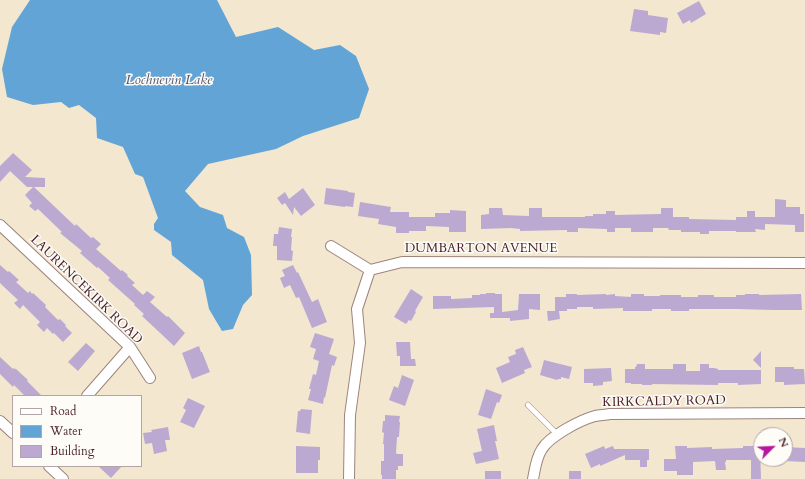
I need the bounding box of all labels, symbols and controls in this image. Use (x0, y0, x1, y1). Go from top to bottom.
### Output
water label: Lochnevin Lake (126, 73, 212, 89)
street label: LAURENCEKIRK ROAD (27, 232, 145, 348)
street label: DUMBARTON AVENUE (405, 241, 557, 257)
street label: KIRKCALDY ROAD (602, 393, 726, 411)
legend (12, 395, 142, 467)
text: Road (50, 403, 76, 419)
text: Water (50, 423, 82, 439)
north arrow (753, 427, 793, 467)
text: N (775, 435, 792, 450)
text: Building (50, 443, 94, 459)

